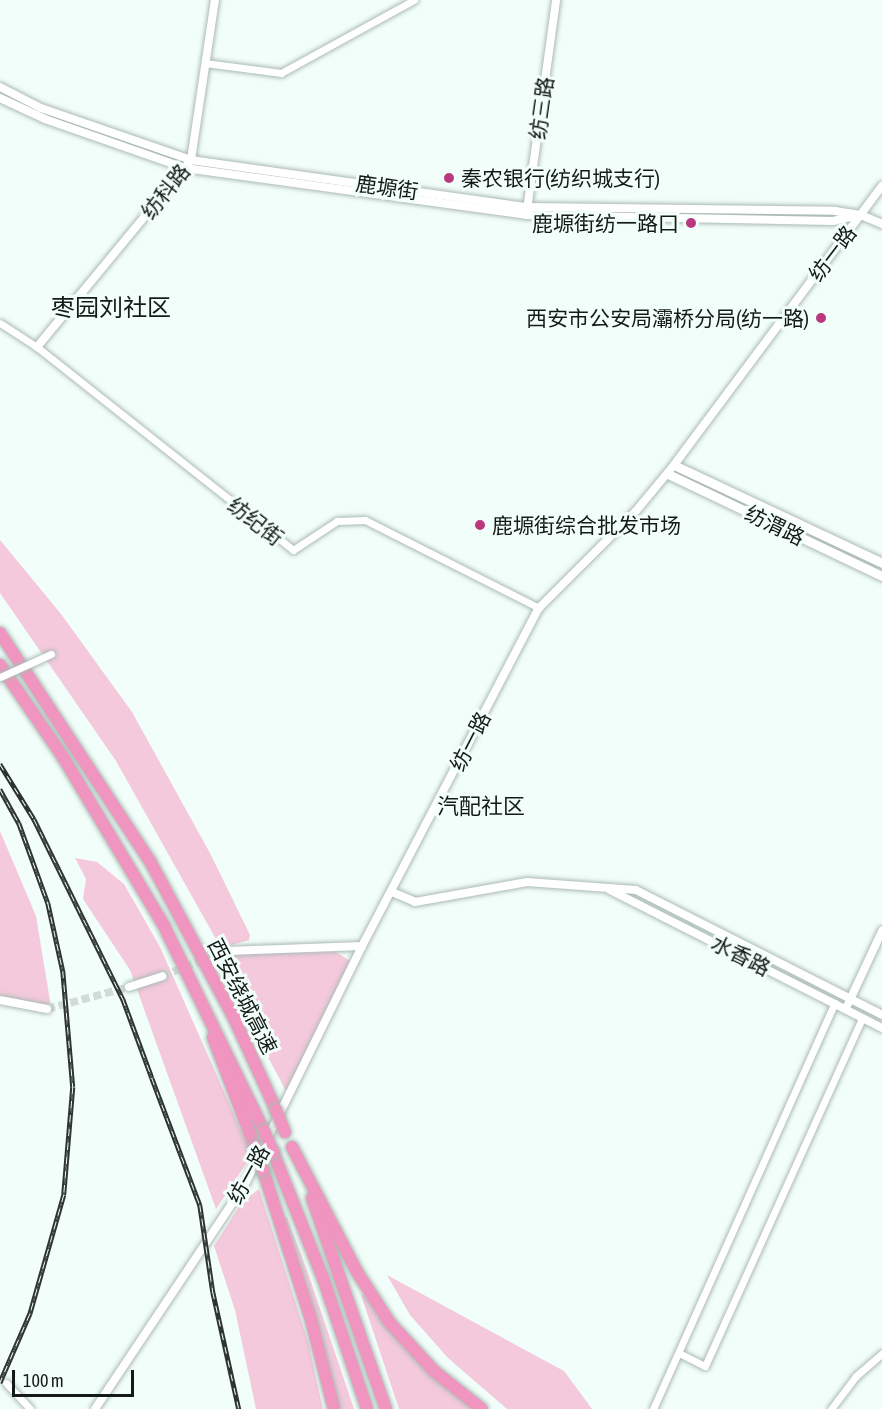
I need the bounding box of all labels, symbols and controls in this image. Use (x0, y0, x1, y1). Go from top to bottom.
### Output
street label: 纺三路 (524, 75, 558, 141)
street label: 纺科路 (135, 159, 195, 223)
place label: 秦农银行(纺织城支行) (461, 165, 660, 191)
street label: 鹿塬街 (354, 170, 420, 204)
marker: 秦农银行(纺织城支行) (442, 171, 456, 185)
place label: 鹿塬街纺一路口 (532, 210, 679, 236)
marker: 鹿塬街纺一路口 (684, 216, 698, 230)
street label: 纺一路 (803, 220, 861, 286)
district label: 枣园刘社区 (51, 294, 171, 322)
place label: 西安市公安局灞桥分局(纺一路) (526, 305, 809, 331)
marker: 西安市公安局灞桥分局(纺一路) (814, 311, 828, 325)
street label: 纺纪街 (223, 492, 289, 550)
street label: 纺渭路 (741, 500, 809, 550)
place label: 鹿塬街综合批发市场 (492, 512, 681, 538)
marker: 鹿塬街综合批发市场 (473, 518, 487, 532)
street label: 纺一路 (444, 707, 496, 775)
district label: 汽配社区 (437, 794, 525, 820)
street label: 水香路 (707, 929, 775, 981)
street label: 西安绕城高速 (203, 934, 283, 1058)
street label: 纺一路 (222, 1140, 274, 1208)
scale bar (15, 1358, 136, 1396)
text: 100 m (23, 1370, 64, 1391)

